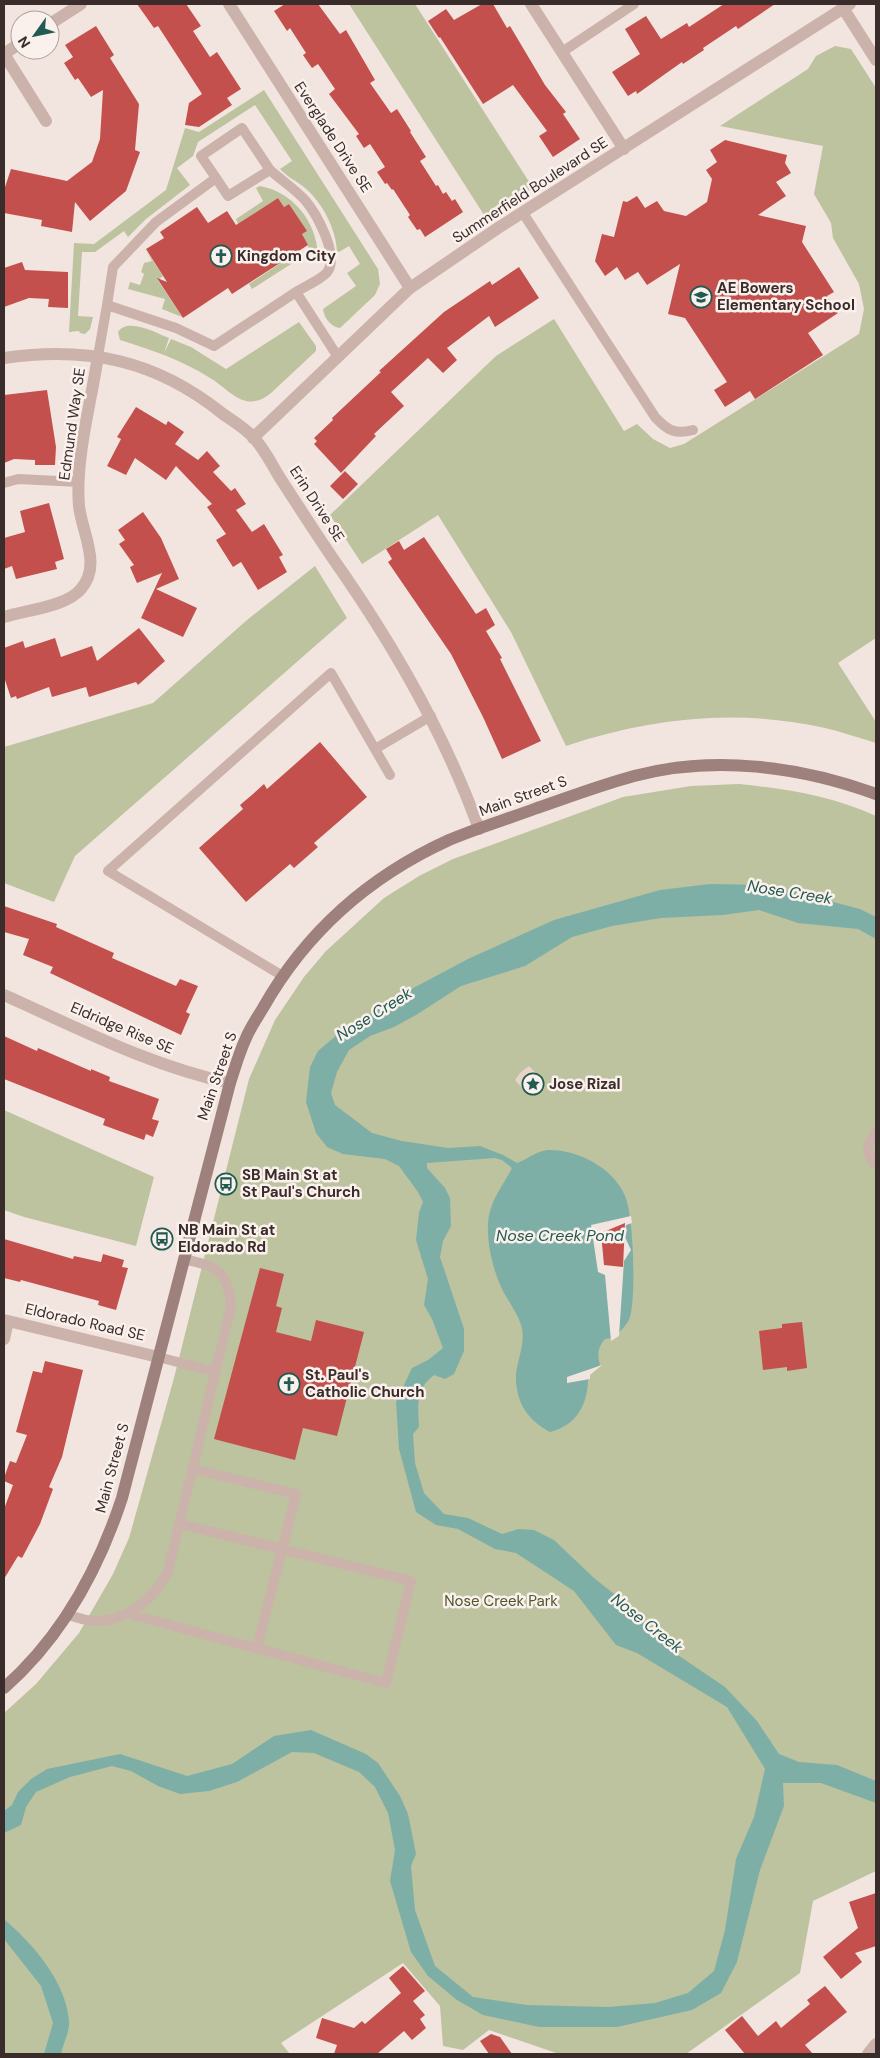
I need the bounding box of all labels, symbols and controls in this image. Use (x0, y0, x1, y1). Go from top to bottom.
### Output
north arrow (10, 10, 60, 60)
text: N (14, 33, 34, 51)
street label: Everglade Drive SE (290, 78, 376, 196)
street label: Summerfield Boulevard SE (448, 132, 612, 248)
church icon: Kingdom City (209, 244, 233, 268)
place label: Kingdom City (237, 246, 336, 266)
place label: AE Bowers Elementary School (717, 278, 855, 315)
school or university icon: AE Bowers Elementary School (689, 285, 713, 309)
street label: Edmund Way SE (54, 367, 90, 481)
street label: Erin Drive SE (285, 462, 349, 546)
street label: Main Street S (476, 771, 570, 821)
water label: Nose Creek (746, 875, 835, 909)
water label: Nose Creek (332, 982, 417, 1046)
street label: Eldridge Rise SE (67, 997, 177, 1059)
street label: Main Street S (193, 1029, 242, 1123)
place icon: Jose Rizal (521, 1072, 545, 1096)
place label: Jose Rizal (549, 1074, 621, 1094)
place label: SB Main St at St Paul's Church (242, 1165, 360, 1202)
bus stop icon: SB Main St at St Paul's Church (214, 1172, 238, 1196)
place label: NB Main St at Eldorado Rd (178, 1220, 275, 1257)
water label: Nose Creek Pond (496, 1225, 625, 1246)
bus stop icon: NB Main St at Eldorado Rd (150, 1227, 174, 1251)
street label: Eldorado Road SE (23, 1299, 147, 1345)
place label: St. Paul's Catholic Church (305, 1365, 424, 1402)
church icon: St. Paul's Catholic Church (277, 1372, 301, 1396)
street label: Main Street S (90, 1421, 134, 1515)
water label: Nose Creek (607, 1588, 688, 1658)
park label: Nose Creek Park (444, 1591, 558, 1611)

